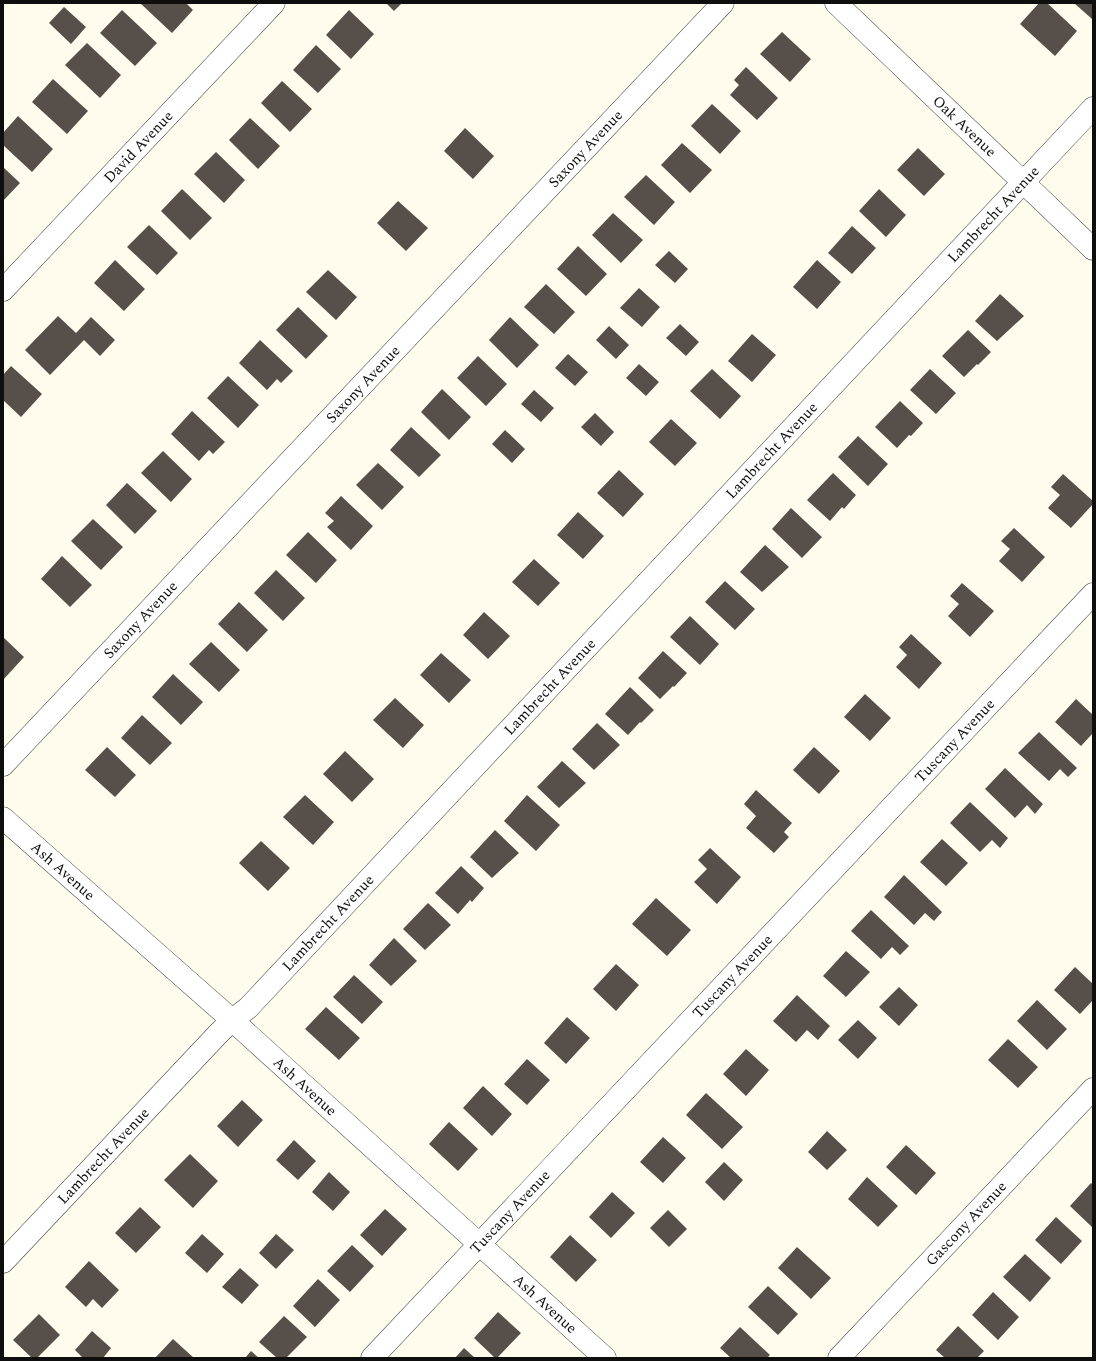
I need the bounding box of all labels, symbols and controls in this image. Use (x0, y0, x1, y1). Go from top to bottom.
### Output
street label: Oak Avenue (927, 90, 1002, 162)
street label: Saxony Avenue (543, 104, 628, 193)
street label: David Avenue (98, 105, 178, 188)
street label: Lambrecht Avenue (942, 160, 1045, 268)
street label: Saxony Avenue (320, 340, 406, 428)
street label: Lambrecht Avenue (720, 397, 823, 504)
street label: Saxony Avenue (98, 575, 183, 664)
street label: Lambrecht Avenue (498, 633, 601, 740)
street label: Tuscany Avenue (909, 693, 1000, 788)
street label: Ash Avenue (26, 836, 100, 906)
street label: Lambrecht Avenue (277, 869, 379, 977)
street label: Tuscany Avenue (687, 929, 778, 1024)
street label: Ash Avenue (268, 1051, 342, 1121)
street label: Lambrecht Avenue (52, 1102, 155, 1209)
street label: Tuscany Avenue (464, 1164, 556, 1259)
street label: Gascony Avenue (920, 1176, 1012, 1271)
street label: Ash Avenue (508, 1269, 582, 1339)

